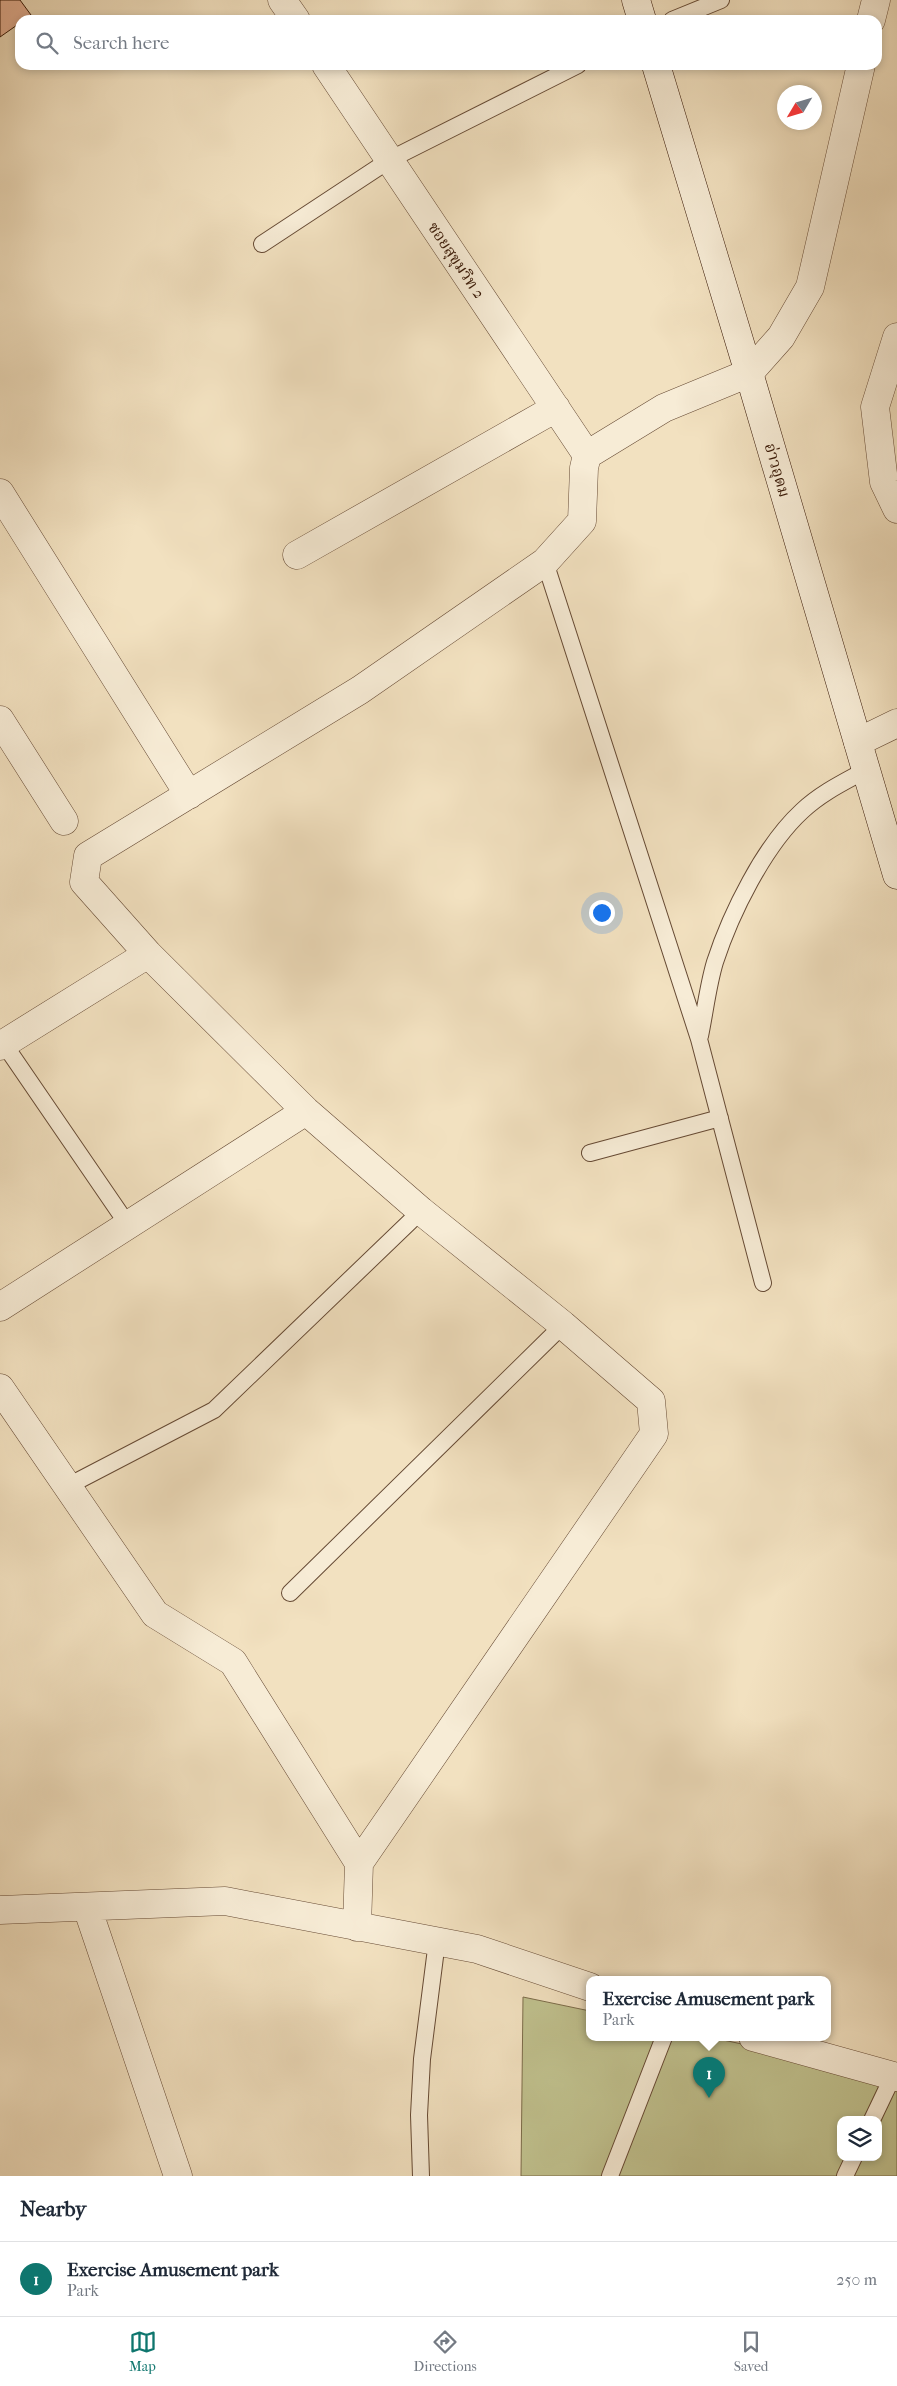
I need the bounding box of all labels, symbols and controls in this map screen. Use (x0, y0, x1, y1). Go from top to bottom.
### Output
search box (15, 15, 882, 70)
icon: search (33, 29, 61, 57)
text: Search here (73, 32, 169, 54)
north arrow (777, 85, 822, 130)
street label: ซอยสุขุมวิท 2 (422, 218, 489, 303)
street label: อ่าวอุดม (759, 441, 794, 500)
your location (589, 900, 615, 926)
popup (586, 1976, 831, 2041)
text: Exercise Amusement park (603, 1988, 814, 2010)
text: Park (603, 2010, 634, 2029)
pin: 1 (693, 2057, 725, 2098)
map controls (837, 2116, 882, 2161)
button: layers (837, 2116, 882, 2161)
text: Nearby (20, 2197, 86, 2221)
text: Exercise Amusement park (67, 2259, 279, 2281)
text: 1 (33, 2270, 39, 2289)
text: 250 m (836, 2270, 877, 2289)
text: Park (67, 2281, 99, 2300)
tab: Map (129, 2328, 157, 2375)
tab: Directions (414, 2328, 477, 2375)
tab: Saved (734, 2328, 768, 2375)

